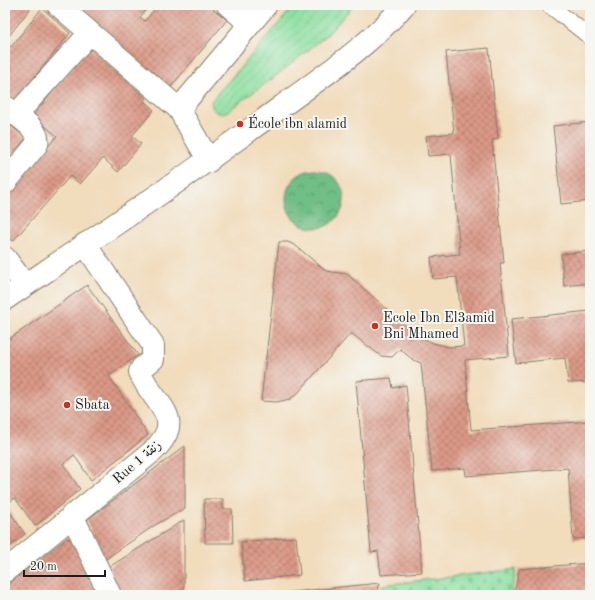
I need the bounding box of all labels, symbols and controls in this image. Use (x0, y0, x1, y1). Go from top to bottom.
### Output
place label: École ibn alamid (248, 114, 347, 131)
marker: École ibn alamid (235, 119, 245, 129)
place label: Ecole Ibn El3amid Bni Mhamed (383, 311, 495, 341)
marker: Ecole Ibn El3amid Bni Mhamed (370, 321, 380, 331)
place label: Sbata (75, 398, 110, 412)
marker: Sbata (62, 400, 72, 410)
street label: Rue 1 زنقة (110, 437, 164, 487)
scale bar (24, 552, 105, 578)
text: 20 m (30, 561, 57, 573)

